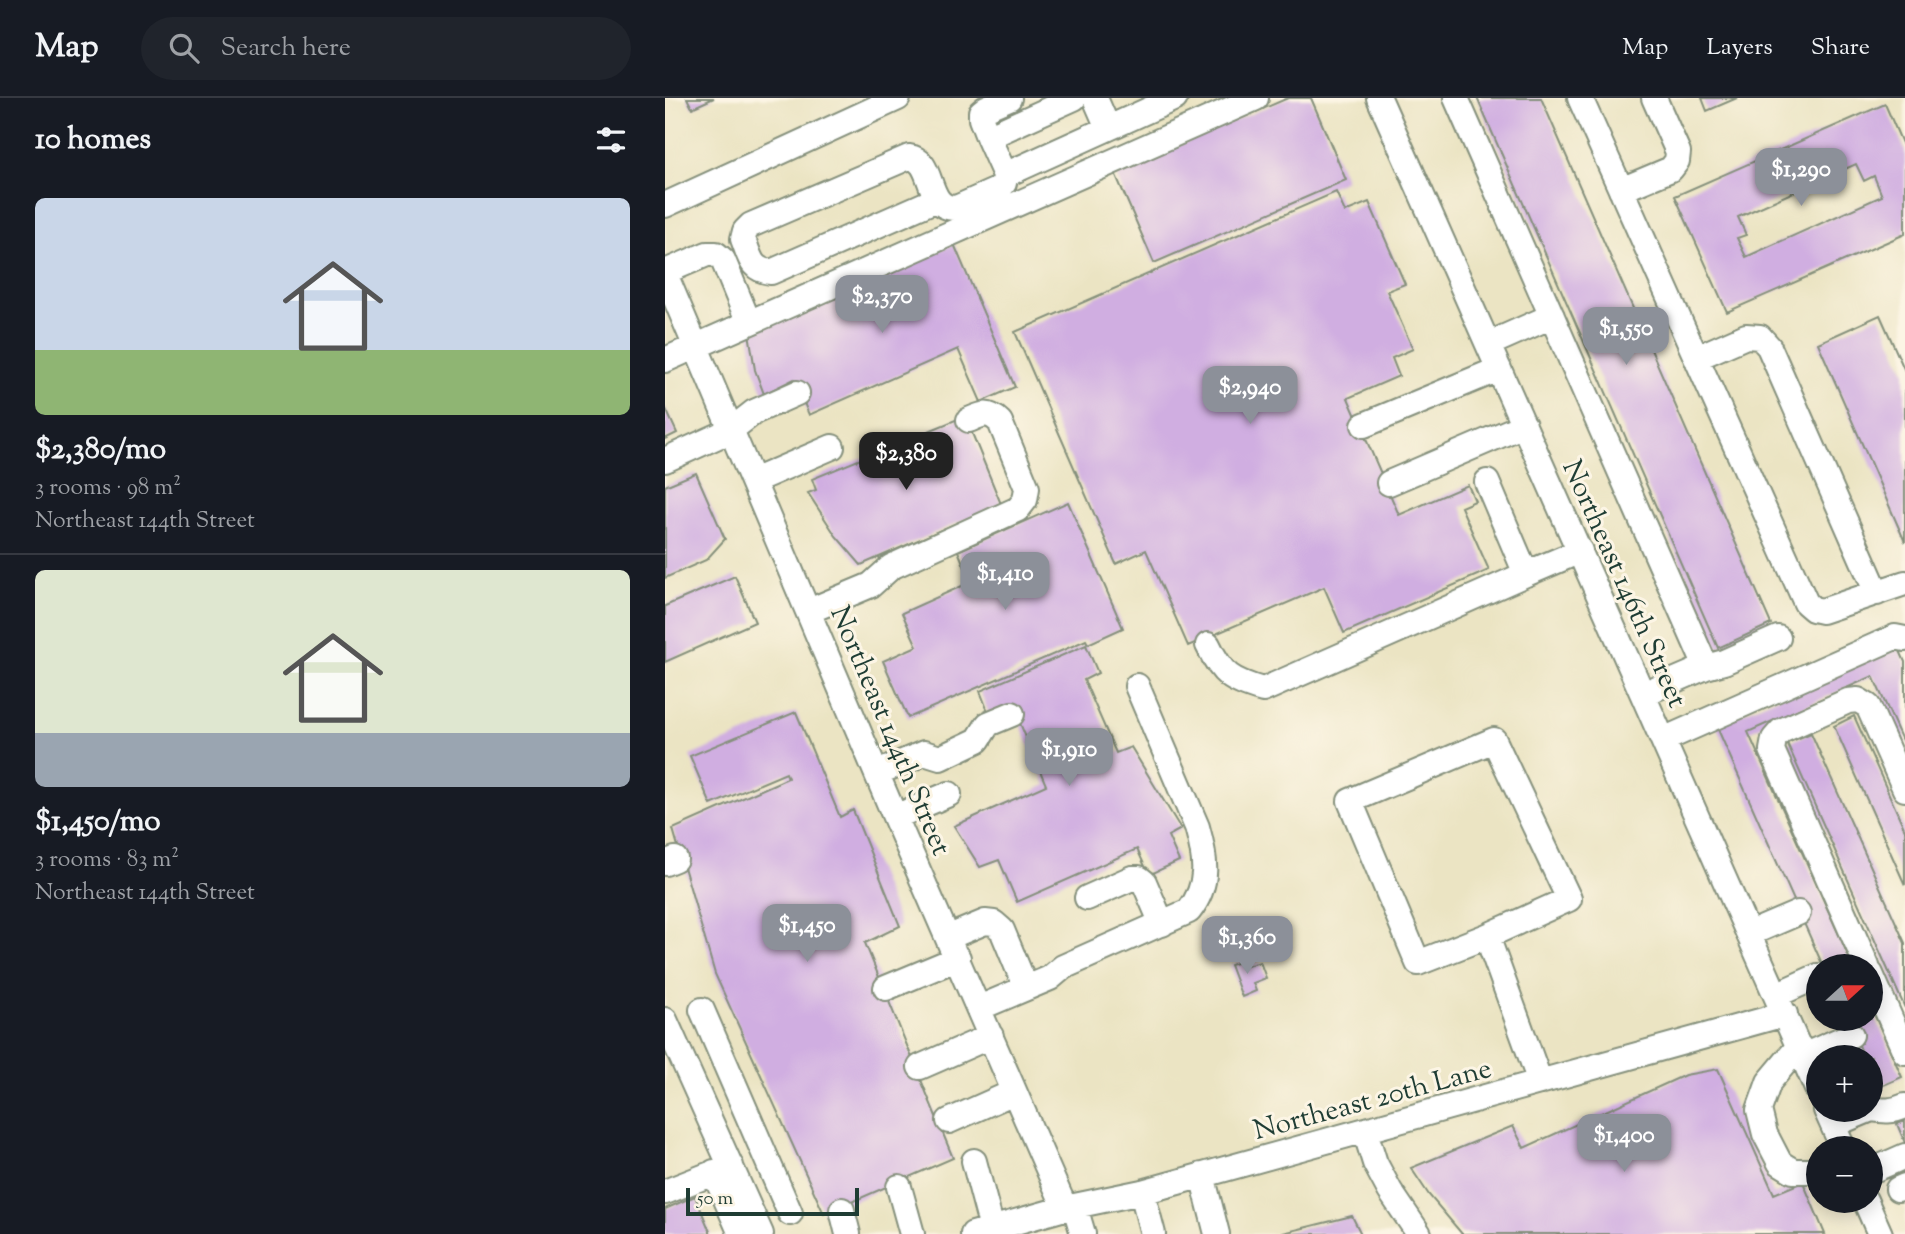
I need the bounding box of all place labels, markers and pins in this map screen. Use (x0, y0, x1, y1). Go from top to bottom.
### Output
pin: $1,290 (1744, 148, 1858, 208)
pin: $2,370 (825, 275, 939, 335)
pin: $1,550 (1569, 308, 1683, 367)
pin: $2,940 (1193, 366, 1307, 426)
pin: $2,380 (849, 432, 963, 492)
pin: $1,410 (948, 552, 1062, 612)
pin: $1,910 (1012, 728, 1126, 788)
pin: $1,450 (750, 904, 864, 964)
pin: $1,360 (1190, 916, 1304, 976)
pin: $1,400 (1567, 1114, 1681, 1174)

